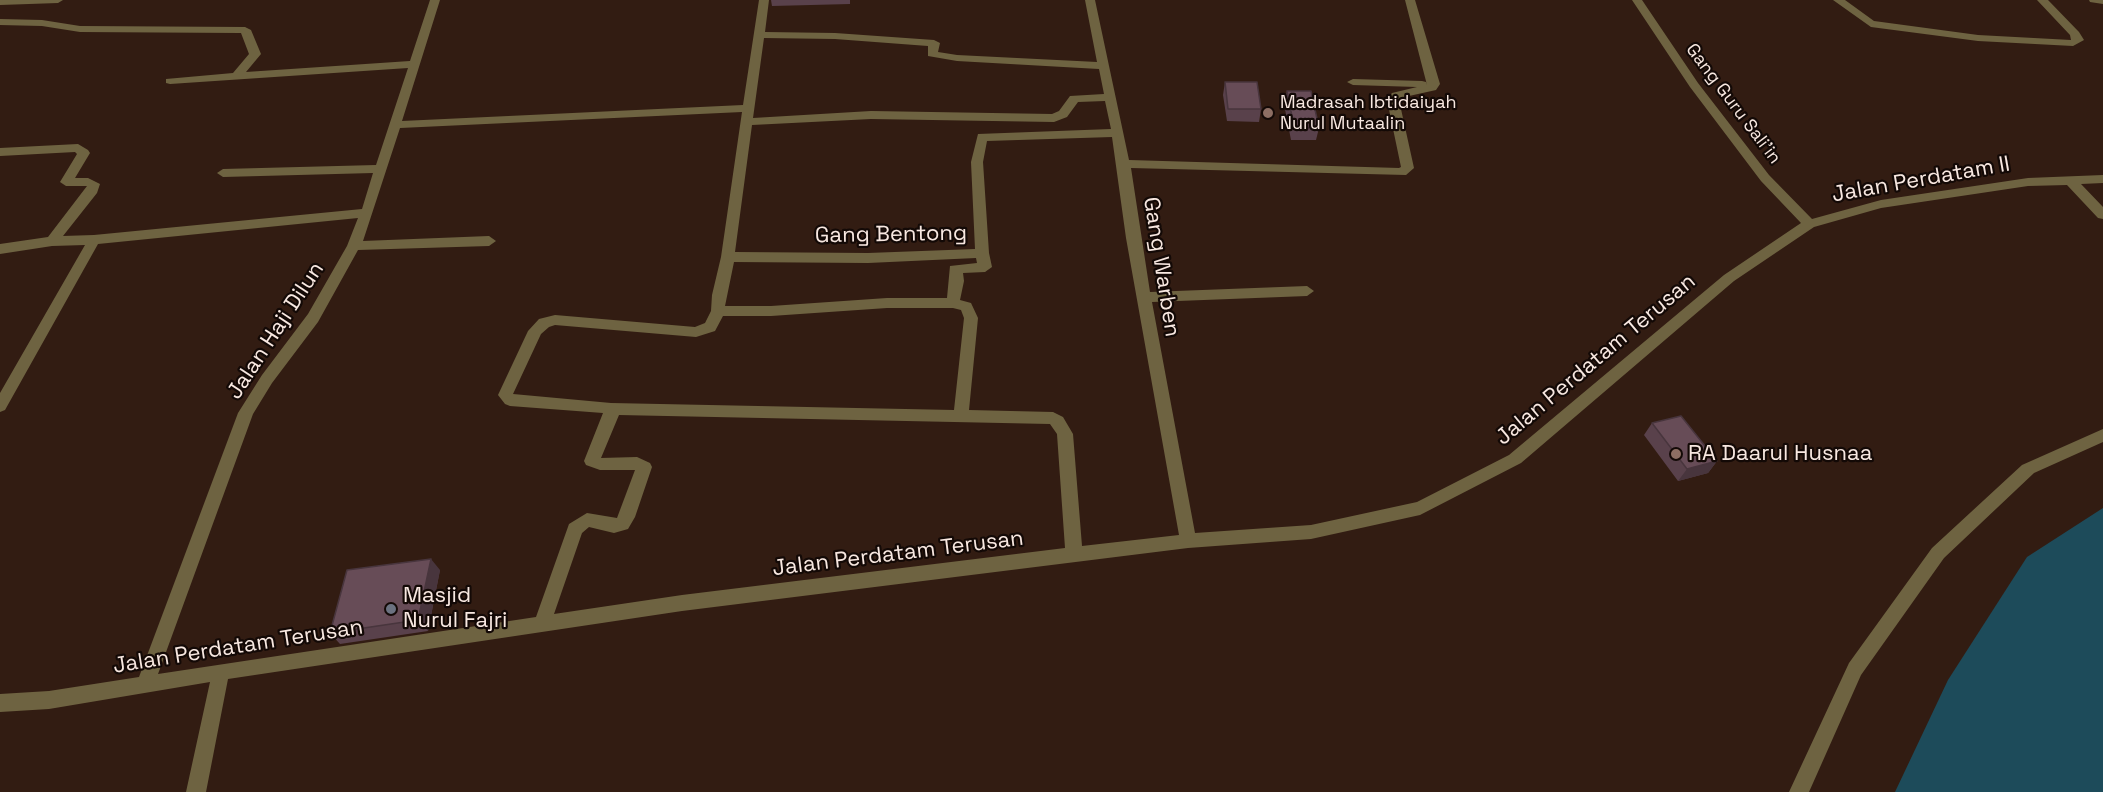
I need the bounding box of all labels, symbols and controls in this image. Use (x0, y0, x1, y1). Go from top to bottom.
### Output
street label: Gang Guru Sali'in (1681, 40, 1785, 168)
place label: Madrasah Ibtidaiyah Nurul Mutaalin (1280, 92, 1457, 134)
marker: Madrasah Ibtidaiyah Nurul Mutaalin (1261, 106, 1275, 120)
street label: Jalan Perdatam II (1830, 151, 2012, 209)
street label: Gang Warben (1137, 195, 1185, 339)
street label: Gang Bentong (815, 220, 967, 250)
street label: Jalan Haji Dilun (222, 257, 330, 405)
street label: Jalan Perdatam Terusan (1491, 269, 1701, 451)
place label: RA Daarul Husnaa (1688, 441, 1872, 467)
marker: RA Daarul Husnaa (1669, 447, 1683, 461)
street label: Jalan Perdatam Terusan (771, 526, 1025, 582)
place label: Masjid Nurul Fajri (403, 583, 507, 634)
marker: Masjid Nurul Fajri (384, 602, 398, 616)
street label: Jalan Perdatam Terusan (111, 614, 365, 680)

